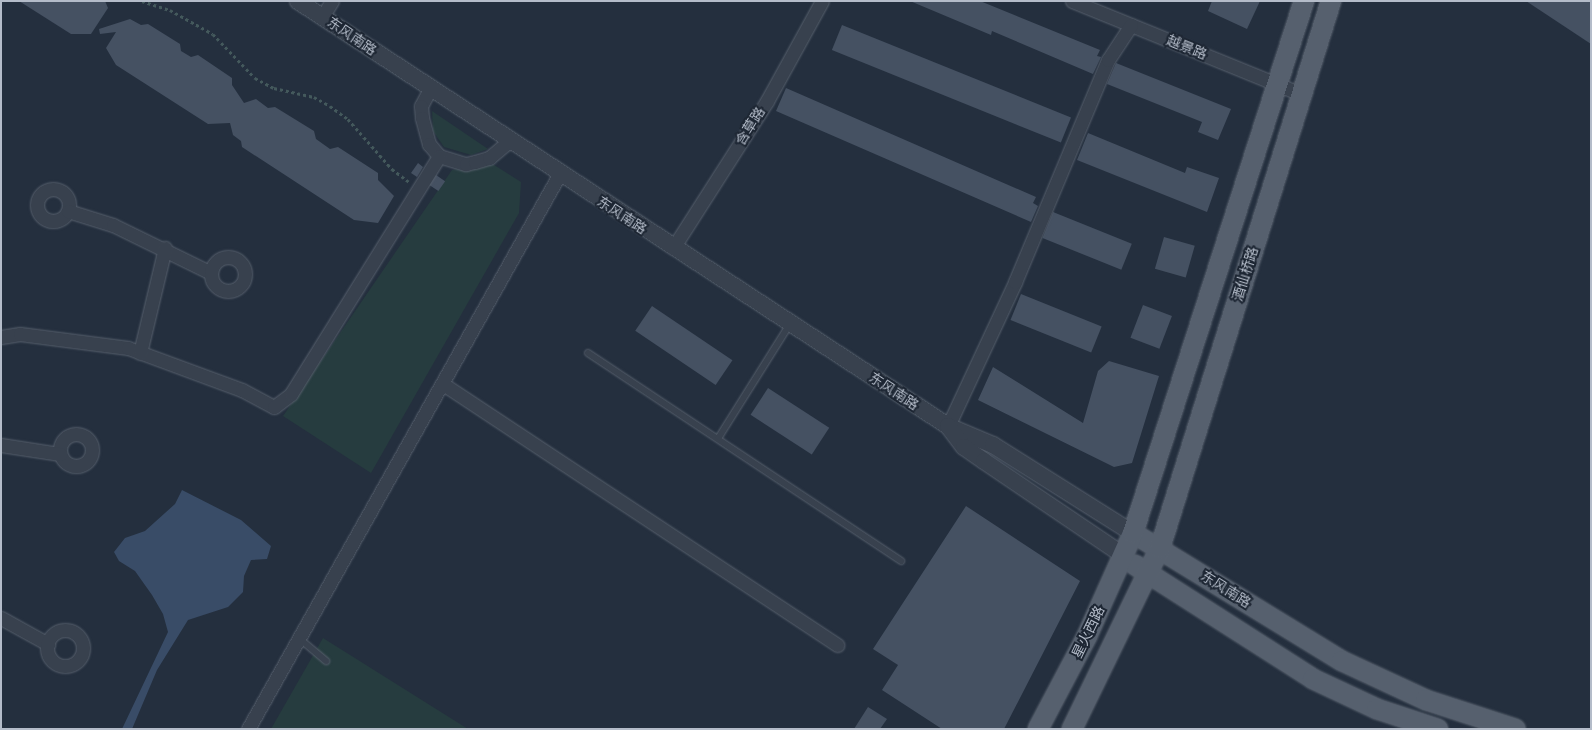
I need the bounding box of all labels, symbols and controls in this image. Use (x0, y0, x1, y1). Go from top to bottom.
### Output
street label: 东风南路 (324, 13, 380, 59)
street label: 越景路 (1164, 31, 1210, 63)
street label: 含草路 (732, 104, 768, 148)
street label: 东风南路 (594, 193, 650, 237)
street label: 酒仙桥路 (1229, 245, 1261, 303)
street label: 东风南路 (866, 369, 922, 413)
street label: 东风南路 (1198, 567, 1254, 611)
street label: 星火西路 (1068, 603, 1108, 661)

